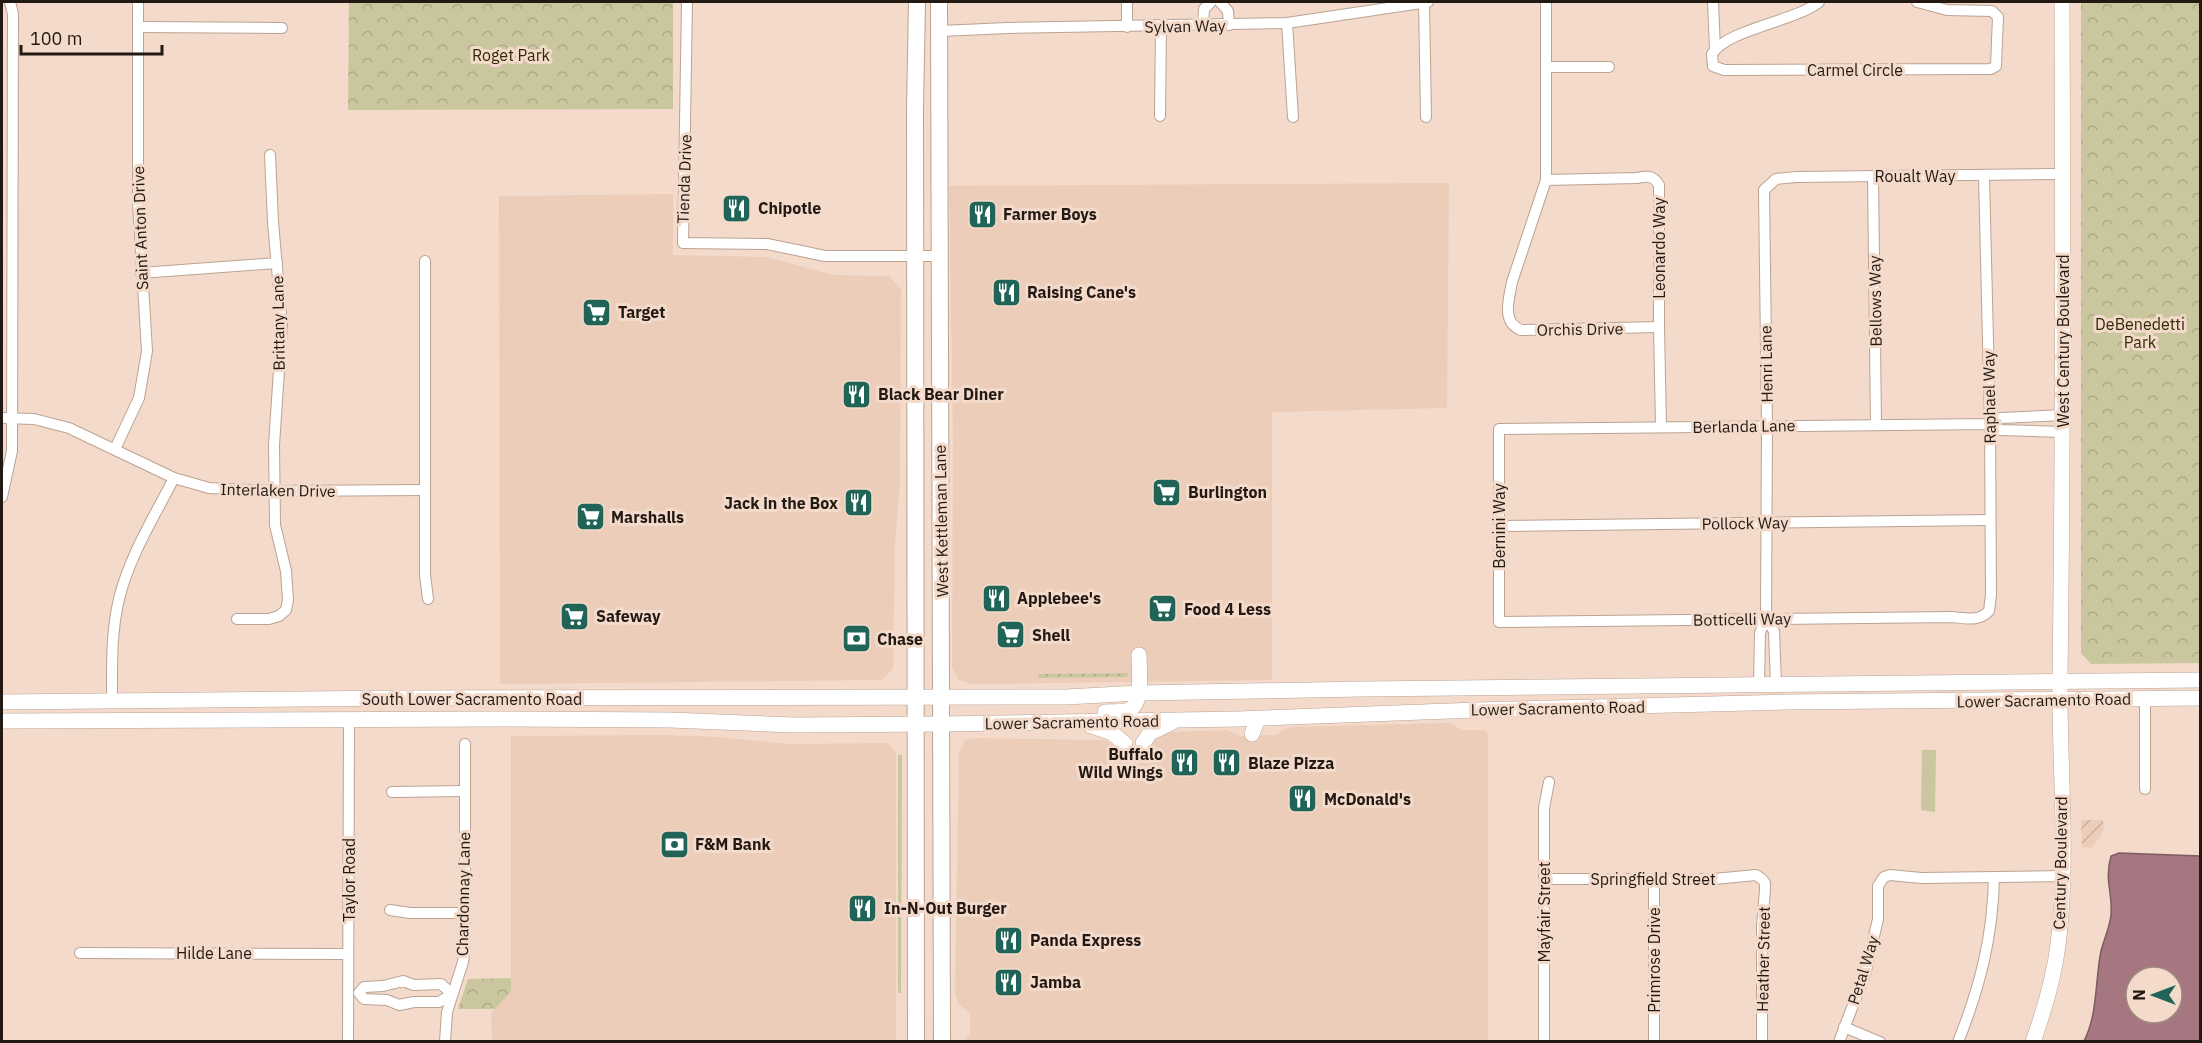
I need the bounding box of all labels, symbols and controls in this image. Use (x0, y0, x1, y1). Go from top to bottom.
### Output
street label: Sylvan Way (1144, 15, 1226, 37)
scale bar (21, 18, 162, 56)
text: 100 m (30, 27, 82, 50)
park label: Roget Park (472, 45, 551, 65)
street label: Carmel Circle (1807, 60, 1903, 80)
street label: Tienda Drive (672, 134, 696, 224)
street label: Saint Anton Drive (128, 165, 152, 290)
street label: Roualt Way (1875, 166, 1955, 186)
restaurant icon: Chipotle (721, 192, 753, 224)
street label: Leonardo Way (1649, 197, 1669, 299)
place label: Chipotle (758, 198, 821, 218)
restaurant icon: Farmer Boys (966, 198, 998, 230)
place label: Farmer Boys (1003, 204, 1097, 224)
street label: West Century Boulevard (2053, 254, 2073, 428)
street label: Bellows Way (1864, 255, 1886, 347)
street label: Brittany Lane (267, 275, 289, 371)
restaurant icon: Raising Cane's (990, 276, 1022, 308)
place label: Raising Cane's (1027, 282, 1136, 302)
supermarket icon: Target (581, 296, 613, 328)
place label: Target (618, 302, 665, 322)
park label: DeBenedetti Park (2095, 314, 2185, 352)
street label: Orchis Drive (1536, 318, 1624, 340)
street label: Henri Lane (1755, 325, 1777, 403)
street label: Raphael Way (1978, 350, 2000, 444)
restaurant icon: Black Bear Diner (841, 378, 873, 410)
place label: Black Bear Diner (878, 384, 1004, 404)
street label: Berlanda Lane (1692, 415, 1796, 437)
street label: West Kettleman Lane (930, 444, 952, 597)
supermarket icon: Burlington (1151, 476, 1183, 508)
street label: Interlaken Drive (220, 479, 336, 501)
place label: Burlington (1188, 482, 1267, 502)
street label: Bernini Way (1489, 483, 1509, 569)
restaurant icon: Jack in the Box (843, 487, 875, 519)
place label: Jack in the Box (724, 493, 838, 513)
supermarket icon: Marshalls (574, 501, 606, 533)
place label: Marshalls (611, 507, 684, 527)
street label: Pollock Way (1701, 512, 1789, 534)
restaurant icon: Applebee's (980, 582, 1012, 614)
place label: Applebee's (1017, 588, 1101, 608)
supermarket icon: Food 4 Less (1147, 593, 1179, 625)
place label: Food 4 Less (1184, 599, 1271, 619)
supermarket icon: Safeway (559, 600, 591, 632)
place label: Safeway (596, 606, 661, 626)
street label: Botticelli Way (1693, 608, 1791, 630)
supermarket icon: Shell (995, 619, 1027, 651)
bank icon: Chase (840, 623, 872, 655)
place label: Shell (1032, 625, 1070, 645)
place label: Chase (877, 629, 923, 649)
street label: Lower Sacramento Road (1957, 688, 2131, 712)
street label: South Lower Sacramento Road (362, 689, 582, 709)
street label: Lower Sacramento Road (1471, 696, 1645, 720)
street label: Lower Sacramento Road (985, 710, 1159, 734)
place label: Buffalo Wild Wings (1078, 744, 1163, 782)
restaurant icon: Buffalo Wild Wings (1168, 747, 1200, 779)
restaurant icon: Blaze Pizza (1211, 747, 1243, 779)
place label: Blaze Pizza (1248, 753, 1334, 773)
restaurant icon: McDonald's (1287, 783, 1319, 815)
place label: McDonald's (1324, 789, 1411, 809)
street label: Century Boulevard (2049, 796, 2071, 930)
bank icon: F&M Bank (658, 828, 690, 860)
street label: Chardonnay Lane (452, 831, 474, 956)
place label: F&M Bank (695, 834, 771, 854)
street label: Taylor Road (339, 838, 359, 922)
street label: Mayfair Street (1534, 862, 1554, 962)
street label: Springfield Street (1590, 869, 1716, 889)
restaurant icon: In-N-Out Burger (847, 892, 879, 924)
place label: In-N-Out Burger (884, 898, 1007, 918)
street label: Heather Street (1752, 906, 1774, 1012)
street label: Primrose Drive (1644, 907, 1664, 1013)
restaurant icon: Panda Express (993, 924, 1025, 956)
place label: Panda Express (1030, 930, 1141, 950)
street label: Petal Way (1843, 933, 1883, 1007)
street label: Hilde Lane (176, 943, 252, 963)
north arrow (2124, 965, 2184, 1025)
restaurant icon: Jamba (993, 966, 1025, 998)
place label: Jamba (1030, 972, 1081, 992)
text: N (2129, 989, 2149, 1001)

